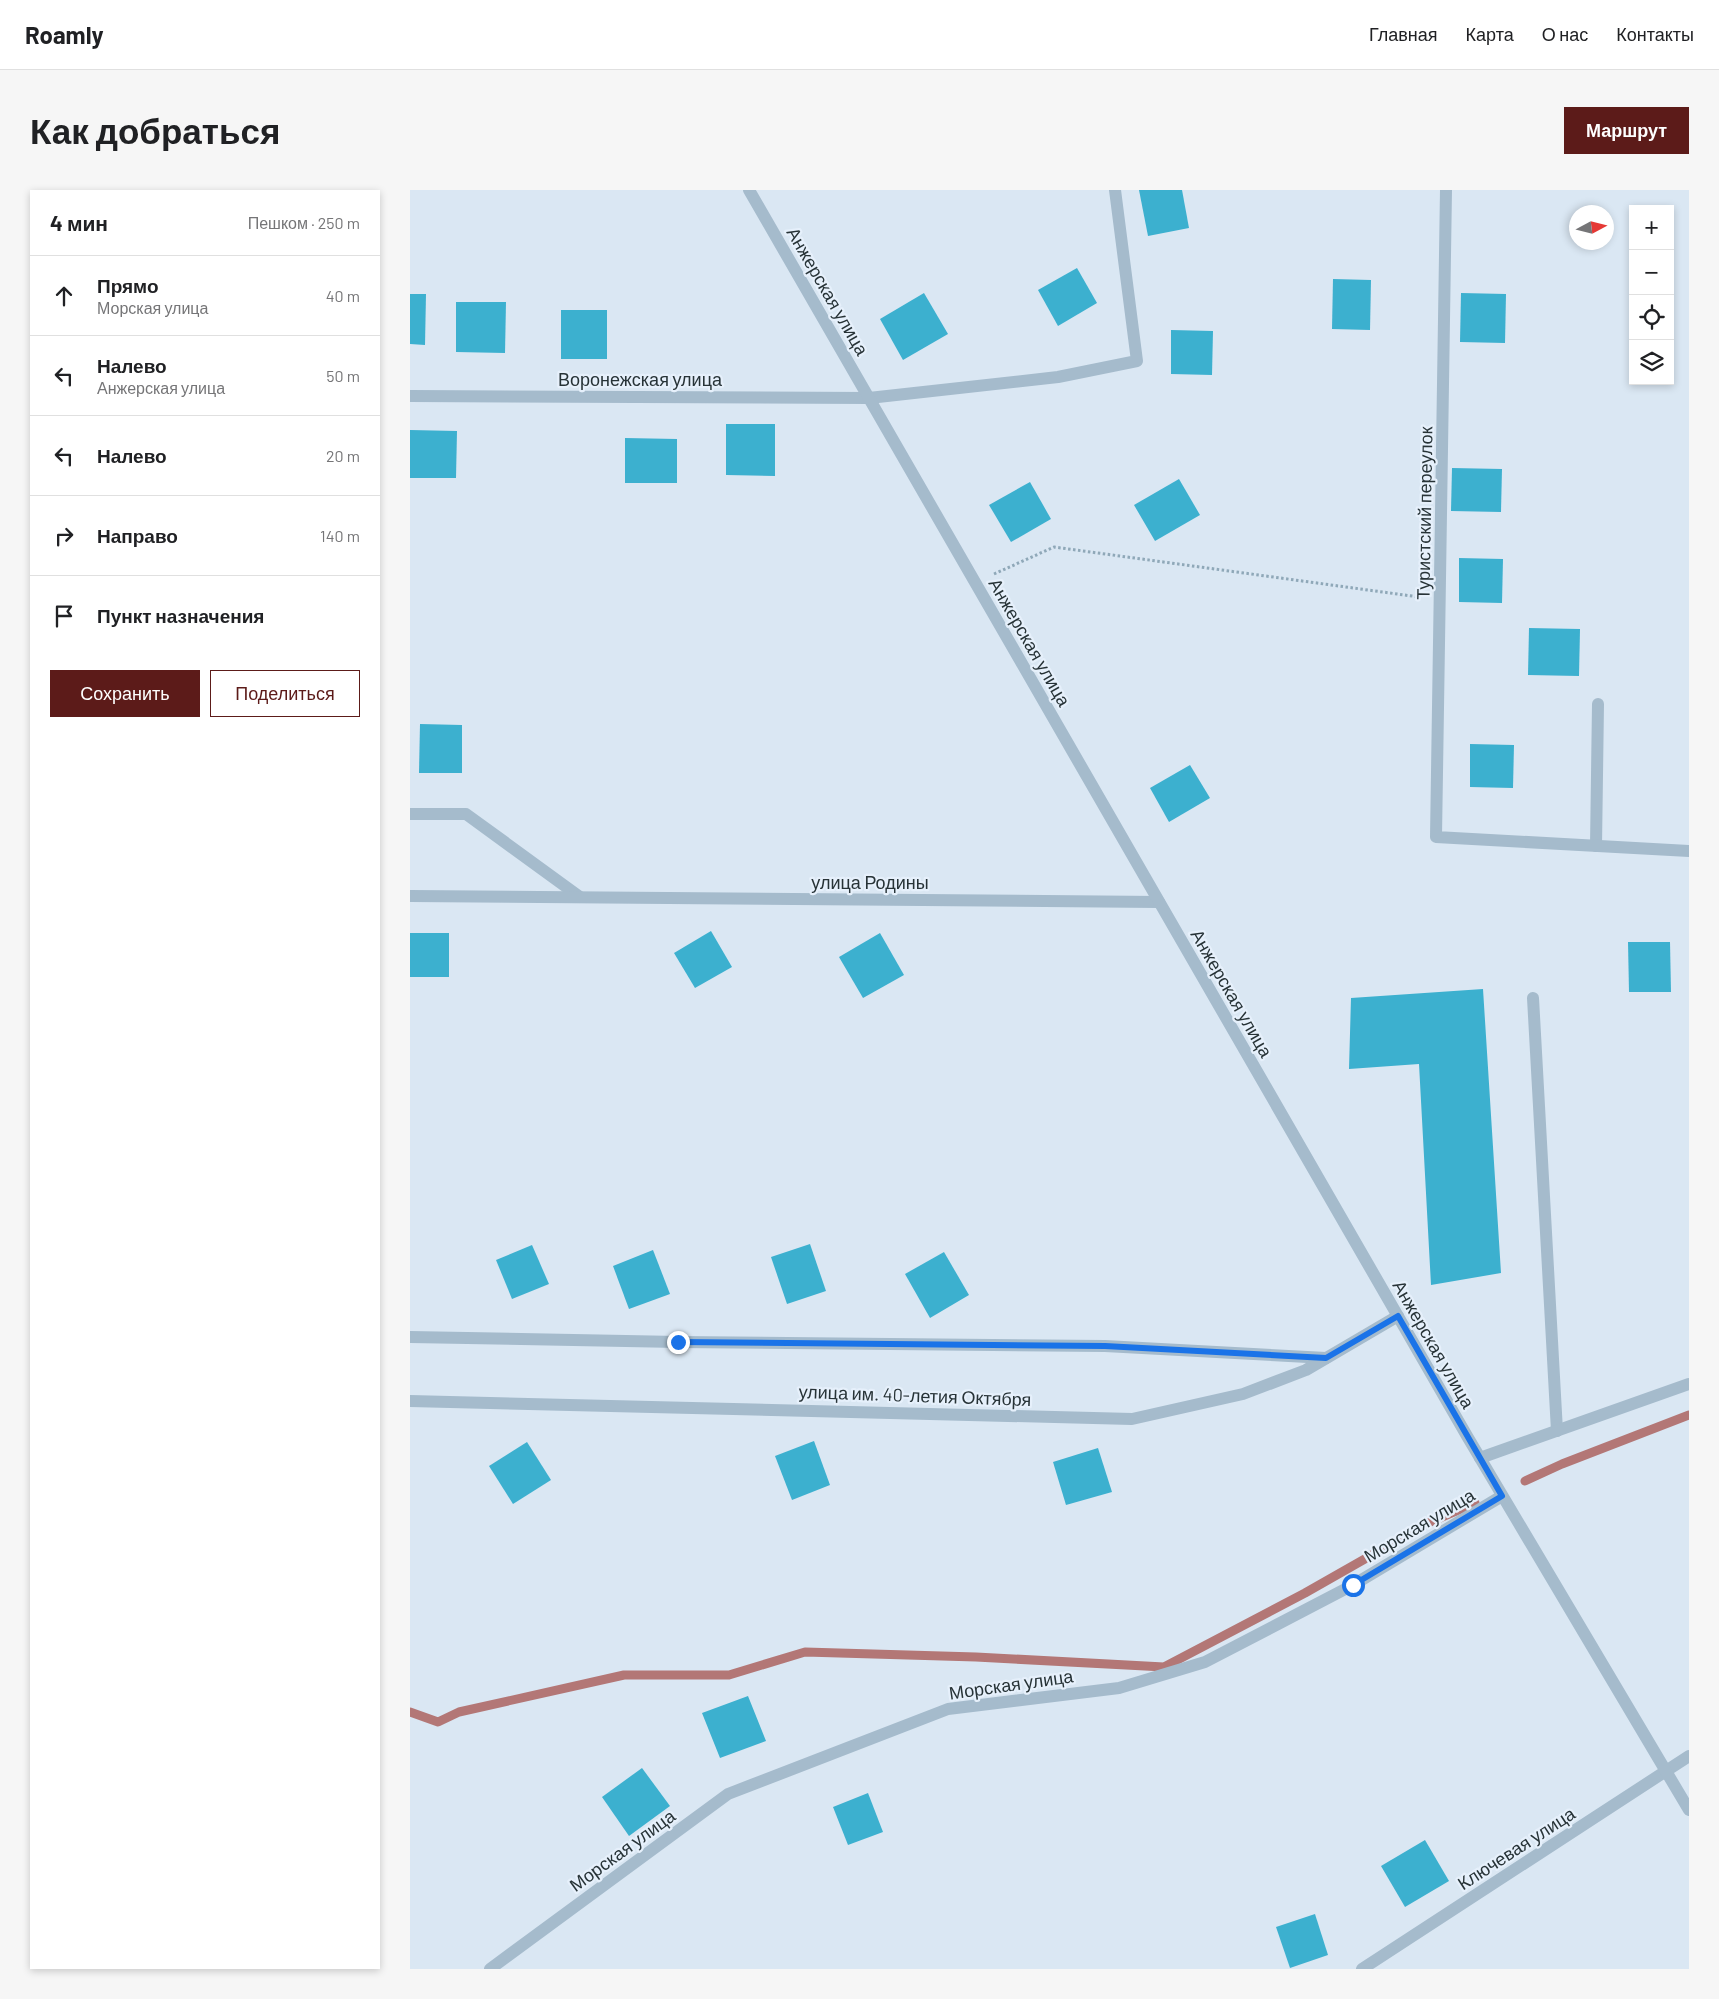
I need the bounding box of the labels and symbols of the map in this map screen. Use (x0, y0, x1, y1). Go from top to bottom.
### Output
north arrow (1569, 205, 1614, 250)
street label: Анжерская улица (782, 223, 874, 360)
street label: Воронежская улица (558, 368, 723, 390)
street label: Туристский переулок (1411, 426, 1437, 600)
street label: Анжерская улица (984, 574, 1076, 711)
street label: улица Родины (811, 871, 929, 893)
street label: Анжерская улица (1186, 925, 1278, 1062)
street label: Анжерская улица (1388, 1276, 1480, 1413)
route end (667, 1331, 690, 1354)
street label: улица им. 40-летия Октября (798, 1380, 1032, 1410)
street label: Морская улица (1360, 1483, 1479, 1567)
route start (1342, 1574, 1365, 1597)
street label: Морская улица (947, 1664, 1076, 1704)
street label: Ключевая улица (1453, 1801, 1580, 1894)
street label: Морская улица (565, 1804, 680, 1896)

